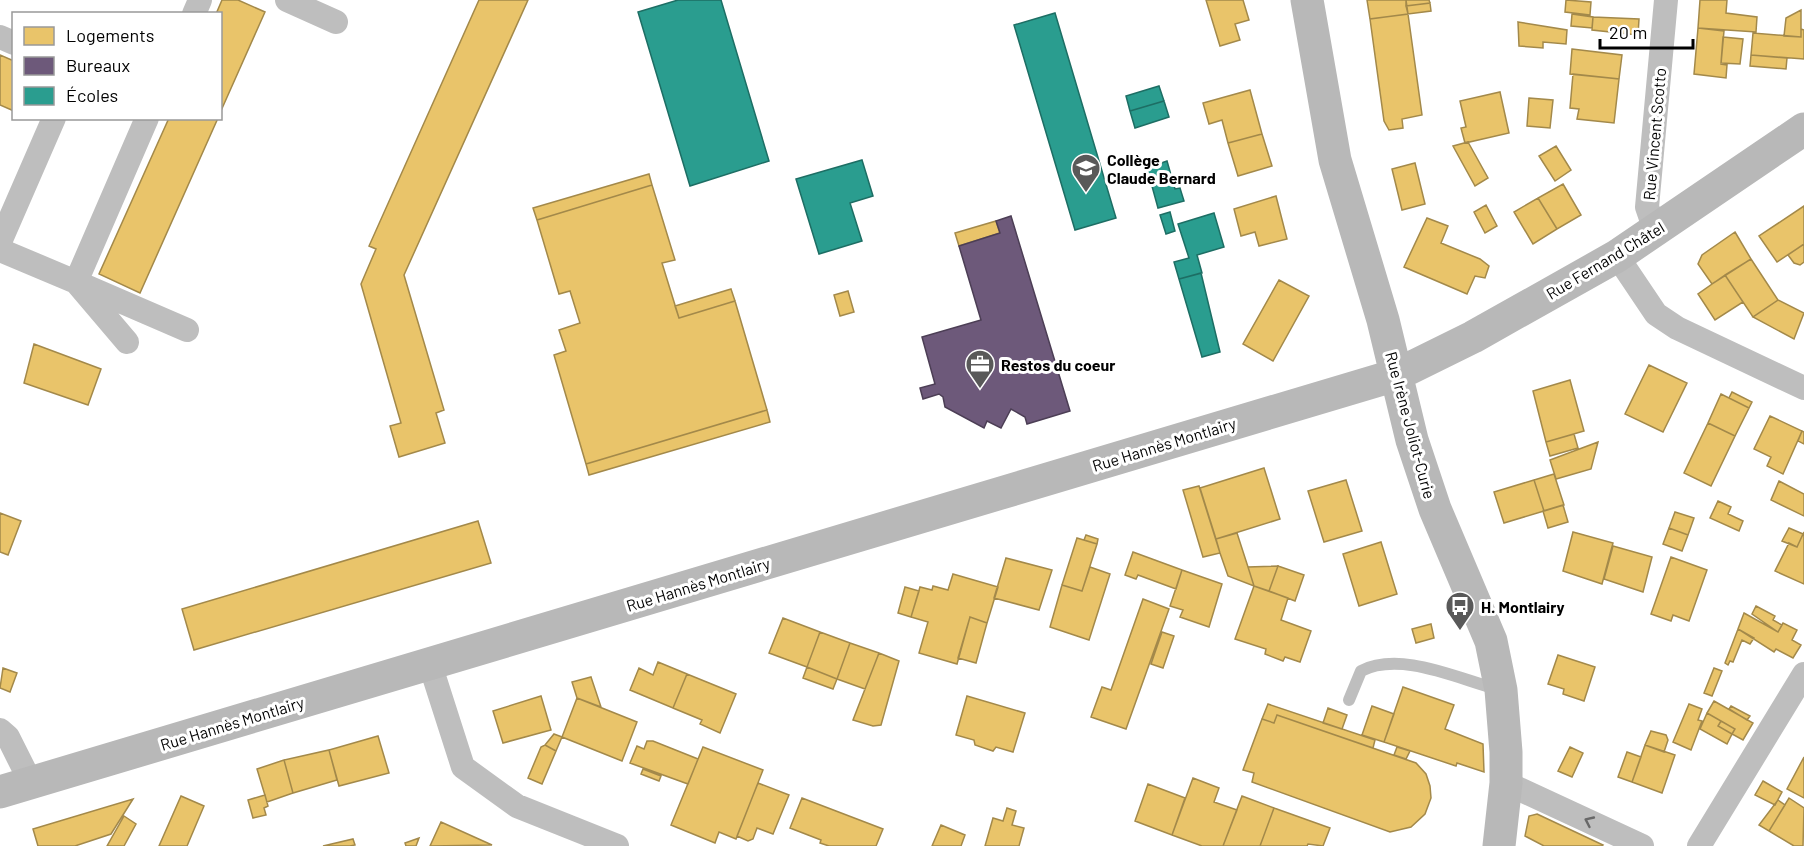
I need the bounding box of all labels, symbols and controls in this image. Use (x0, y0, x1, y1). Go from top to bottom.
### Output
legend (12, 12, 222, 120)
scale bar (1600, 12, 1693, 50)
text: 20 m (1609, 21, 1647, 43)
text: Logements (66, 24, 155, 46)
text: Bureaux (66, 54, 130, 76)
street label: Rue Vincent Scotto (1639, 67, 1669, 201)
text: Écoles (66, 84, 118, 106)
place label: Collège Claude Bernard (1107, 150, 1216, 187)
school or university icon: Collège Claude Bernard (1070, 152, 1102, 194)
street label: Rue Fernand Châtel (1542, 217, 1668, 303)
office icon: Restos du coeur (964, 348, 996, 390)
street label: Rue Irène Joliot-Curie (1382, 349, 1440, 501)
place label: Restos du coeur (1001, 355, 1115, 374)
street label: Rue Hannès Montlairy (1090, 413, 1239, 475)
street label: Rue Hannès Montlairy (624, 553, 773, 615)
bus stop icon: H. Montlairy (1444, 590, 1476, 632)
place label: H. Montlairy (1481, 597, 1565, 616)
street label: Rue Hannès Montlairy (158, 692, 307, 754)
one-way arrow (1584, 817, 1595, 829)

